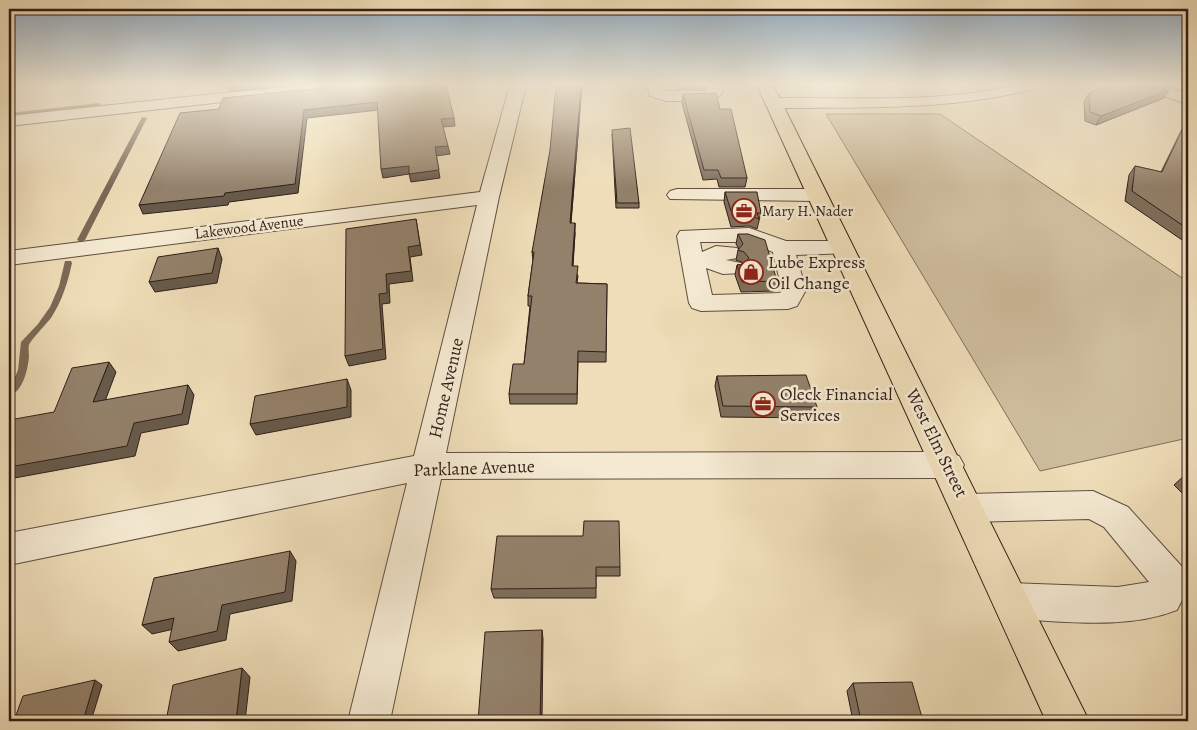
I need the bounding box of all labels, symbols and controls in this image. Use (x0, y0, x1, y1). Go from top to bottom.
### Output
office icon: Mary H. Nader (731, 198, 757, 224)
place label: Mary H. Nader (762, 201, 854, 221)
street label: Lakewood Avenue (193, 210, 305, 244)
place label: Lube Express Oil Change (768, 250, 866, 295)
shop icon: Lube Express Oil Change (738, 259, 764, 285)
street label: Home Avenue (423, 335, 469, 441)
place label: Oleck Financial Services (780, 382, 893, 427)
street label: West Elm Street (900, 384, 974, 501)
office icon: Oleck Financial Services (750, 391, 776, 417)
street label: Parklane Avenue (413, 454, 535, 482)

